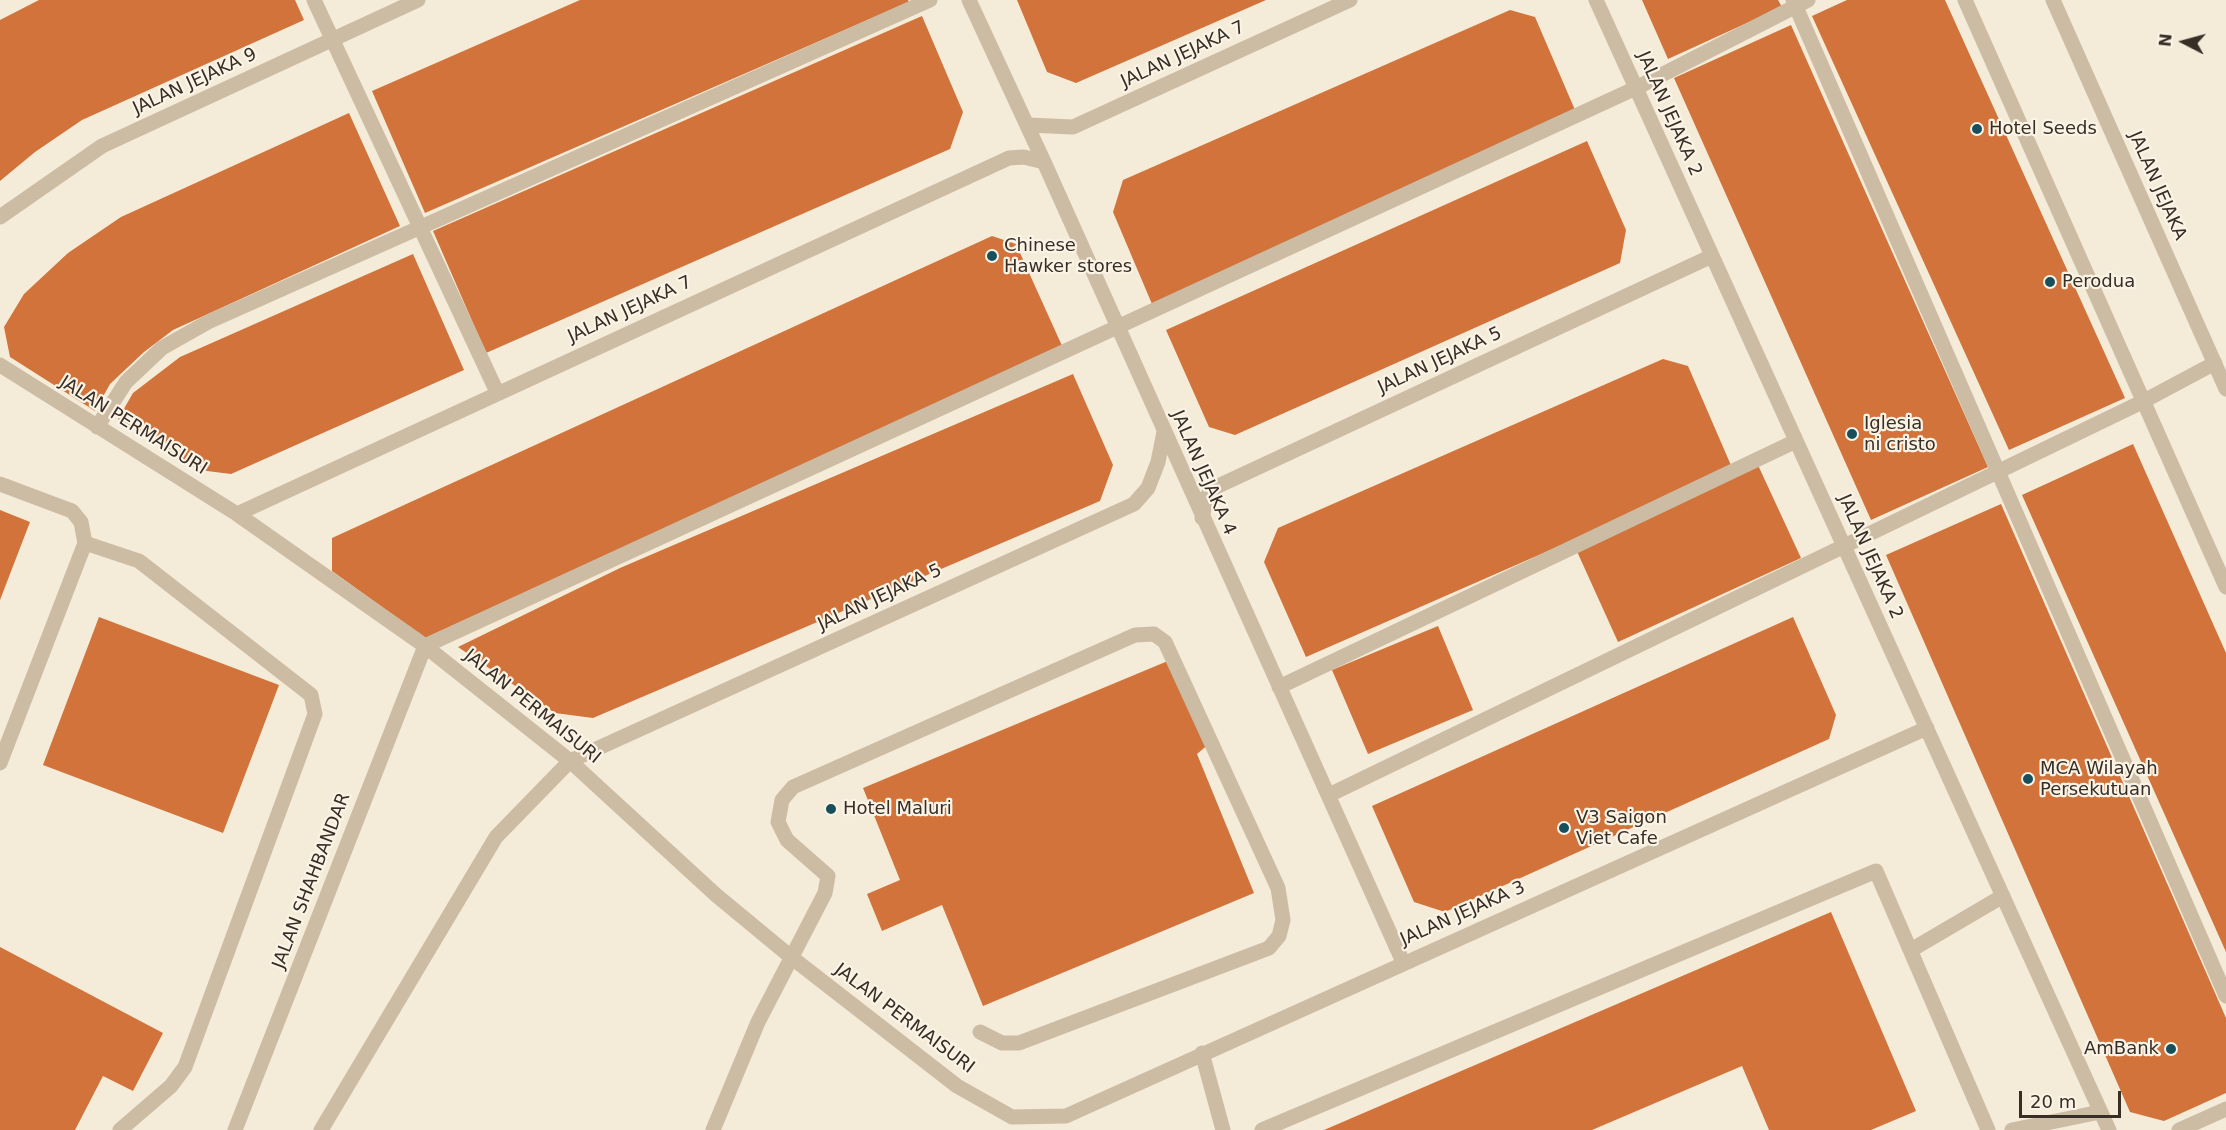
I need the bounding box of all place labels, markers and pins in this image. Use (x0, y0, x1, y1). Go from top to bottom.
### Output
place label: Hotel Seeds (1989, 118, 2097, 140)
marker: Hotel Seeds (1970, 122, 1984, 136)
place label: Chinese Hawker stores (1004, 235, 1132, 278)
marker: Chinese Hawker stores (985, 249, 999, 263)
place label: Perodua (2062, 271, 2135, 293)
marker: Perodua (2043, 275, 2057, 289)
place label: Iglesia ni cristo (1864, 413, 1936, 456)
marker: Iglesia ni cristo (1845, 427, 1859, 441)
place label: MCA Wilayah Persekutuan (2040, 758, 2158, 800)
marker: MCA Wilayah Persekutuan (2021, 772, 2035, 786)
place label: Hotel Maluri (843, 798, 952, 820)
marker: Hotel Maluri (824, 802, 838, 816)
place label: V3 Saigon Viet Cafe (1576, 807, 1667, 850)
marker: V3 Saigon Viet Cafe (1557, 821, 1571, 835)
place label: AmBank (2084, 1038, 2159, 1060)
marker: AmBank (2164, 1042, 2178, 1056)

